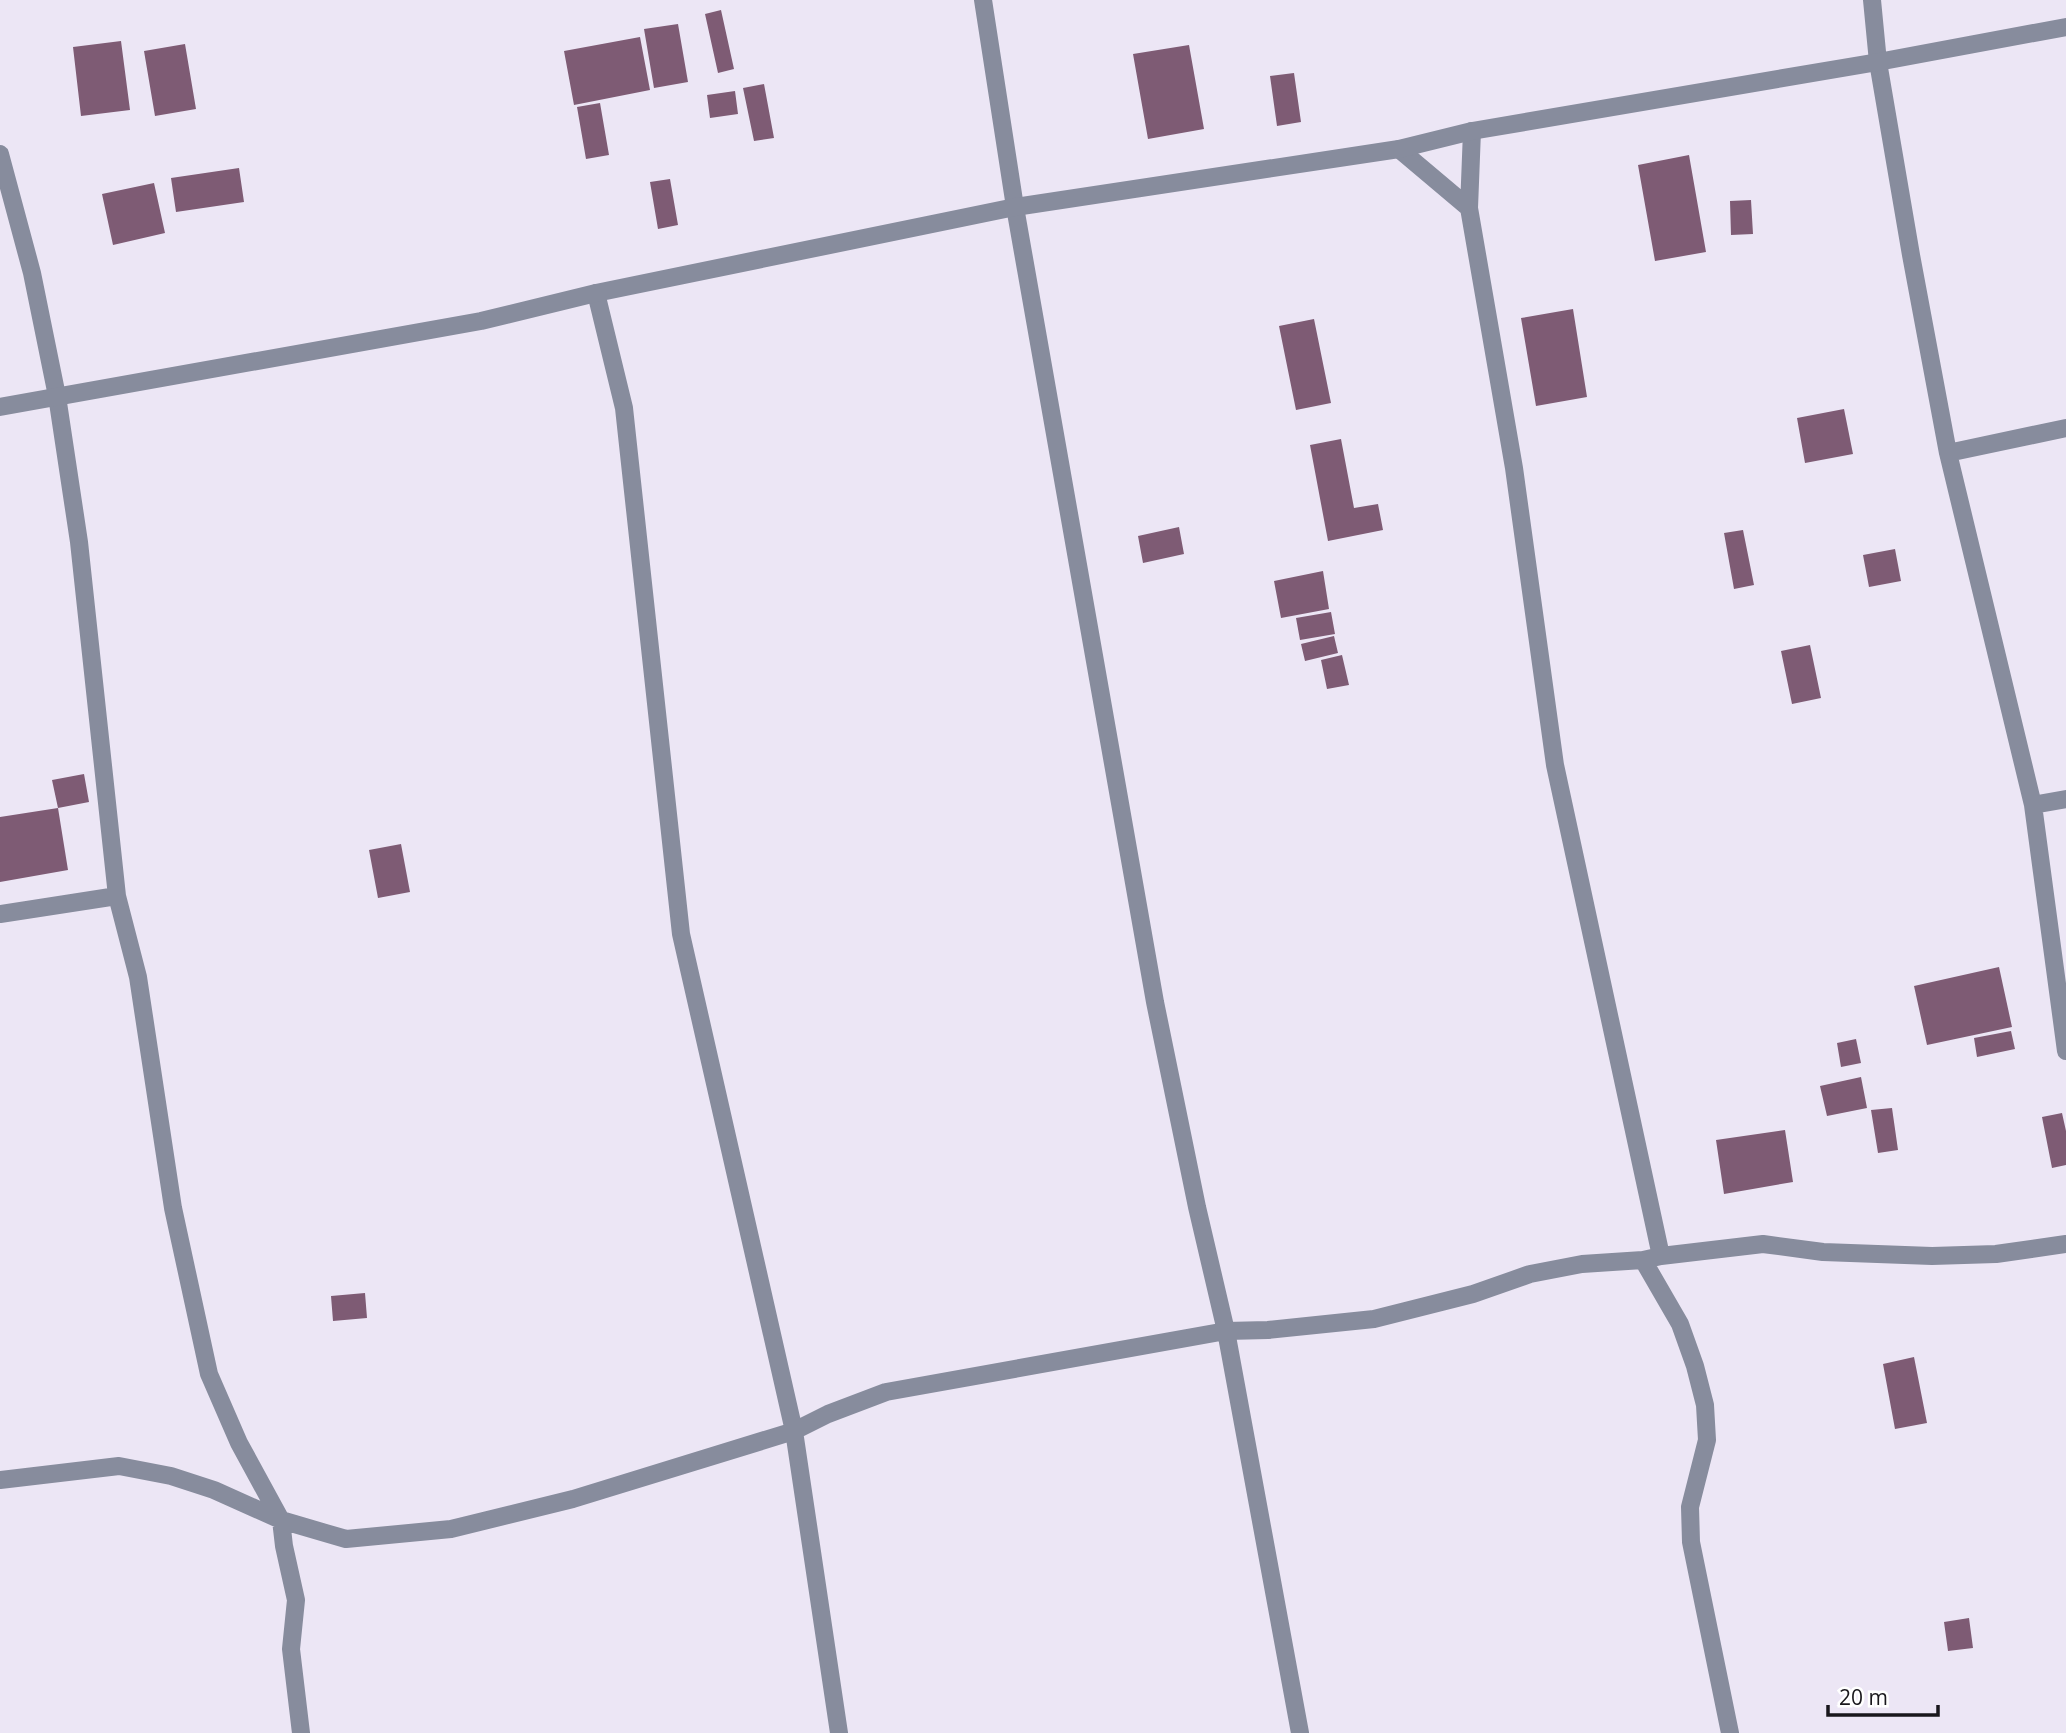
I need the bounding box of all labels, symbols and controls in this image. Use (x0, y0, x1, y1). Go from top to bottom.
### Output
scale bar (1828, 1674, 1938, 1718)
text: 20 m (1839, 1683, 1888, 1711)

